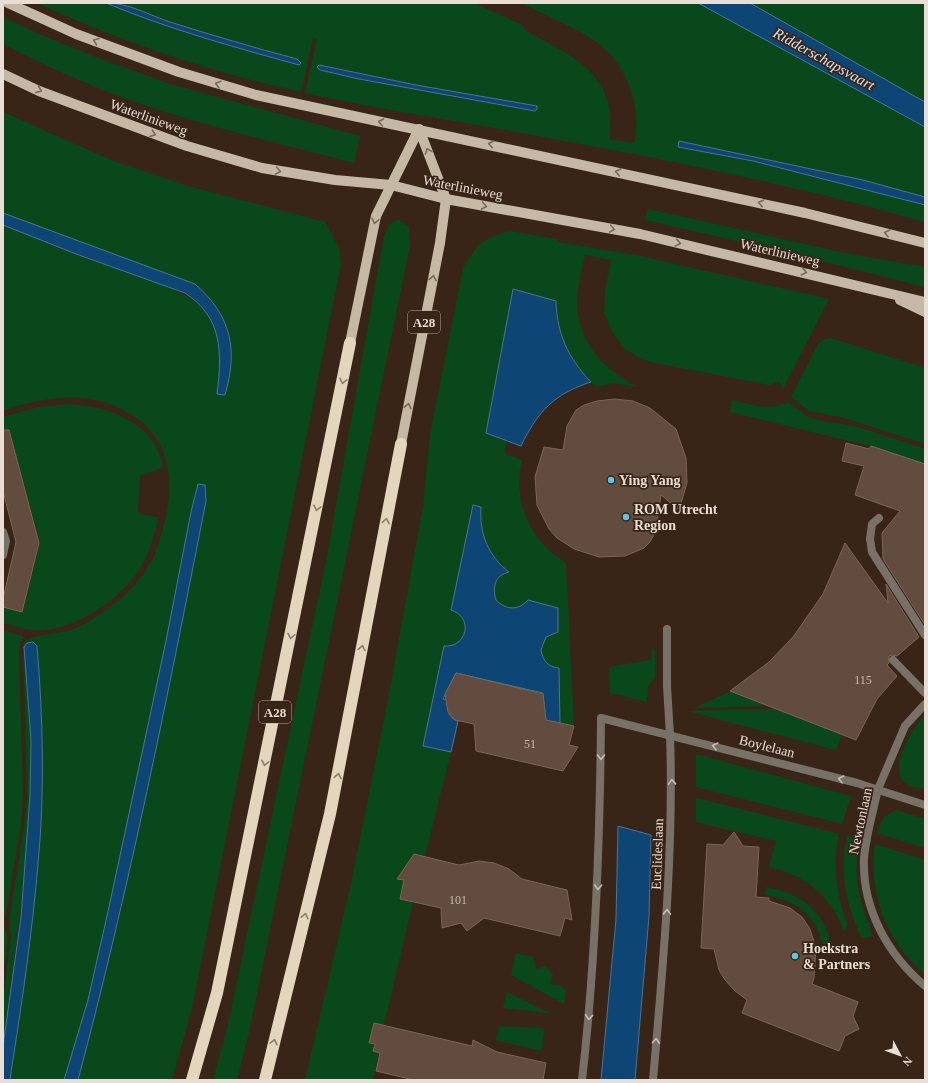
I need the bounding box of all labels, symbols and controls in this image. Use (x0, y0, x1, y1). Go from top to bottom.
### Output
water label: Ridderschapsvaart (770, 24, 878, 94)
one-way arrow (92, 38, 99, 46)
one-way arrow (215, 80, 222, 89)
one-way arrow (35, 86, 42, 94)
street label: Waterlinieweg (108, 97, 190, 138)
one-way arrow (378, 118, 384, 126)
one-way arrow (150, 130, 157, 138)
one-way arrow (488, 140, 494, 149)
one-way arrow (425, 147, 433, 154)
one-way arrow (275, 166, 281, 174)
one-way arrow (615, 168, 621, 176)
street label: Waterlinieweg (422, 172, 504, 203)
one-way arrow (758, 199, 764, 207)
one-way arrow (481, 201, 487, 210)
one-way arrow (371, 217, 380, 224)
one-way arrow (609, 224, 615, 232)
one-way arrow (884, 230, 890, 238)
street label: Waterlinieweg (739, 236, 821, 269)
one-way arrow (675, 238, 681, 246)
one-way arrow (801, 268, 808, 276)
one-way arrow (428, 275, 436, 281)
road number: A28 (408, 311, 440, 333)
one-way arrow (339, 378, 347, 384)
one-way arrow (404, 403, 412, 409)
place label: Ying Yang (619, 473, 681, 488)
marker: Ying Yang (606, 475, 616, 485)
place label: ROM Utrecht Region (634, 502, 718, 533)
one-way arrow (313, 505, 321, 511)
marker: ROM Utrecht Region (621, 512, 631, 522)
one-way arrow (382, 518, 390, 524)
one-way arrow (287, 633, 295, 639)
one-way arrow (357, 645, 366, 652)
house number: 115 (854, 673, 872, 687)
road number: A28 (259, 701, 291, 723)
street label: Boylelaan (738, 732, 796, 761)
house number: 51 (524, 737, 536, 751)
one-way arrow (712, 743, 718, 751)
one-way arrow (597, 754, 605, 760)
one-way arrow (261, 760, 269, 766)
one-way arrow (333, 773, 341, 779)
one-way arrow (838, 775, 844, 783)
one-way arrow (667, 779, 676, 785)
street label: Newtonlaan (846, 786, 875, 856)
street label: Euclideslaan (649, 818, 666, 890)
one-way arrow (593, 884, 602, 890)
house number: 101 (449, 893, 467, 907)
one-way arrow (663, 909, 672, 915)
one-way arrow (300, 913, 309, 920)
place label: Hoekstra & Partners (803, 941, 871, 972)
marker: Hoekstra & Partners (790, 951, 800, 961)
one-way arrow (584, 1014, 593, 1020)
north arrow (880, 1035, 920, 1075)
one-way arrow (652, 1038, 661, 1044)
one-way arrow (269, 1039, 278, 1046)
text: N (900, 1055, 915, 1069)

